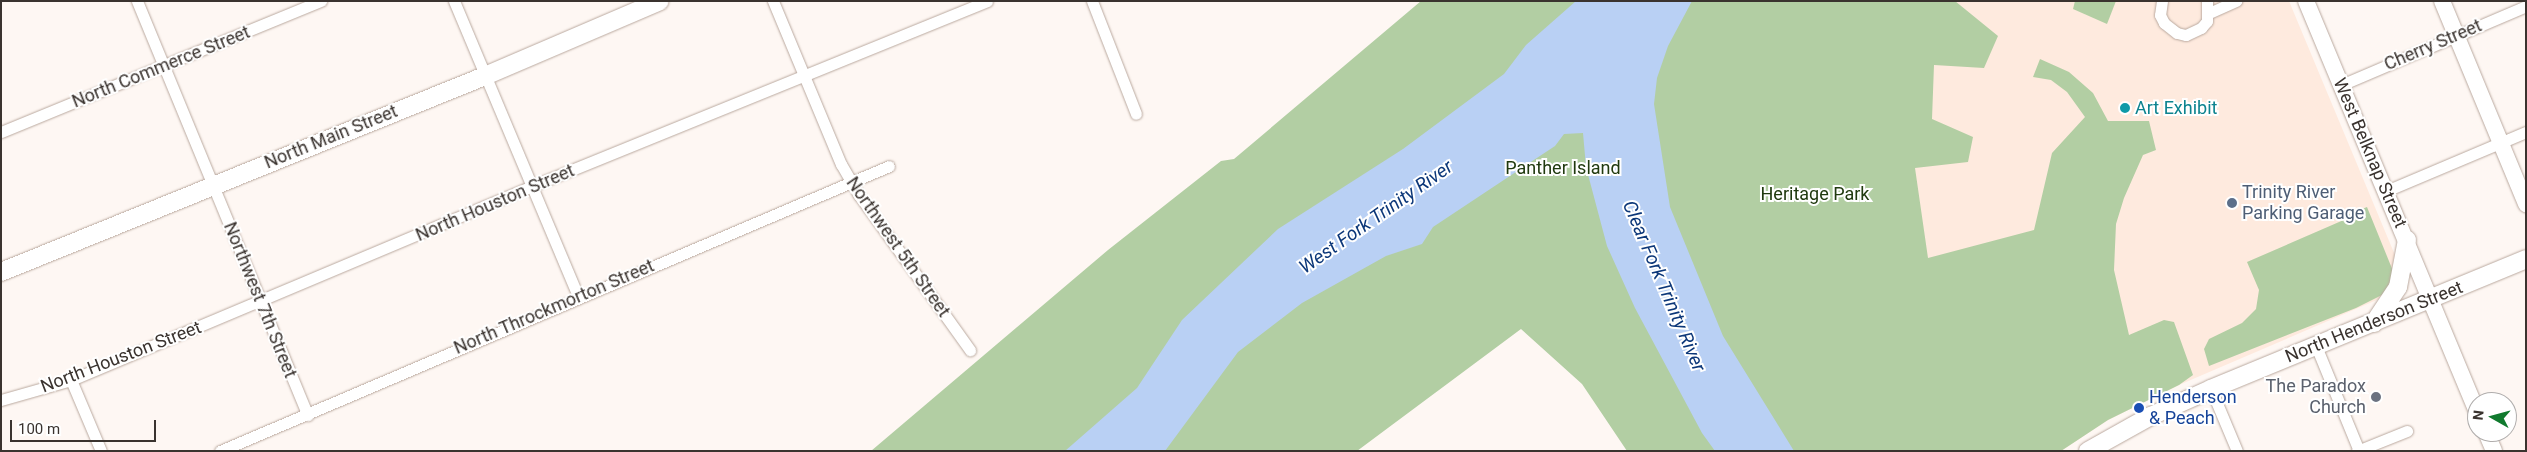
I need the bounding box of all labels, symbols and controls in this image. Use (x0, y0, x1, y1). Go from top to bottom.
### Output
street label: Cherry Street (2381, 15, 2485, 75)
street label: North Commerce Street (69, 21, 253, 113)
street label: West Belknap Street (2329, 75, 2411, 231)
place label: Art Exhibit (2135, 97, 2217, 119)
street label: North Main Street (261, 100, 401, 174)
marker: Art Exhibit (2119, 102, 2131, 114)
water label: West Fork Trinity River (1295, 155, 1457, 279)
park label: Panther Island (1505, 157, 1621, 179)
street label: North Houston Street (412, 160, 578, 246)
street label: Northwest 5th Street (842, 173, 954, 321)
place label: Trinity River Parking Garage (2242, 182, 2364, 224)
park label: Heritage Park (1761, 183, 1869, 205)
water label: Clear Fork Trinity River (1618, 197, 1710, 375)
marker: Trinity River Parking Garage (2226, 197, 2238, 209)
street label: Northwest 7th Street (219, 219, 301, 381)
street label: North Throckmorton Street (450, 255, 658, 359)
street label: North Henderson Street (2282, 276, 2466, 368)
street label: North Houston Street (38, 316, 204, 398)
place label: The Paradox Church (2266, 376, 2366, 418)
place label: Henderson & Peach (2149, 387, 2237, 429)
marker: The Paradox Church (2370, 391, 2382, 403)
north arrow (2467, 392, 2517, 442)
marker: Henderson & Peach (2133, 402, 2145, 414)
text: N (2470, 409, 2487, 421)
scale bar (12, 410, 159, 442)
text: 100 m (18, 420, 60, 438)

